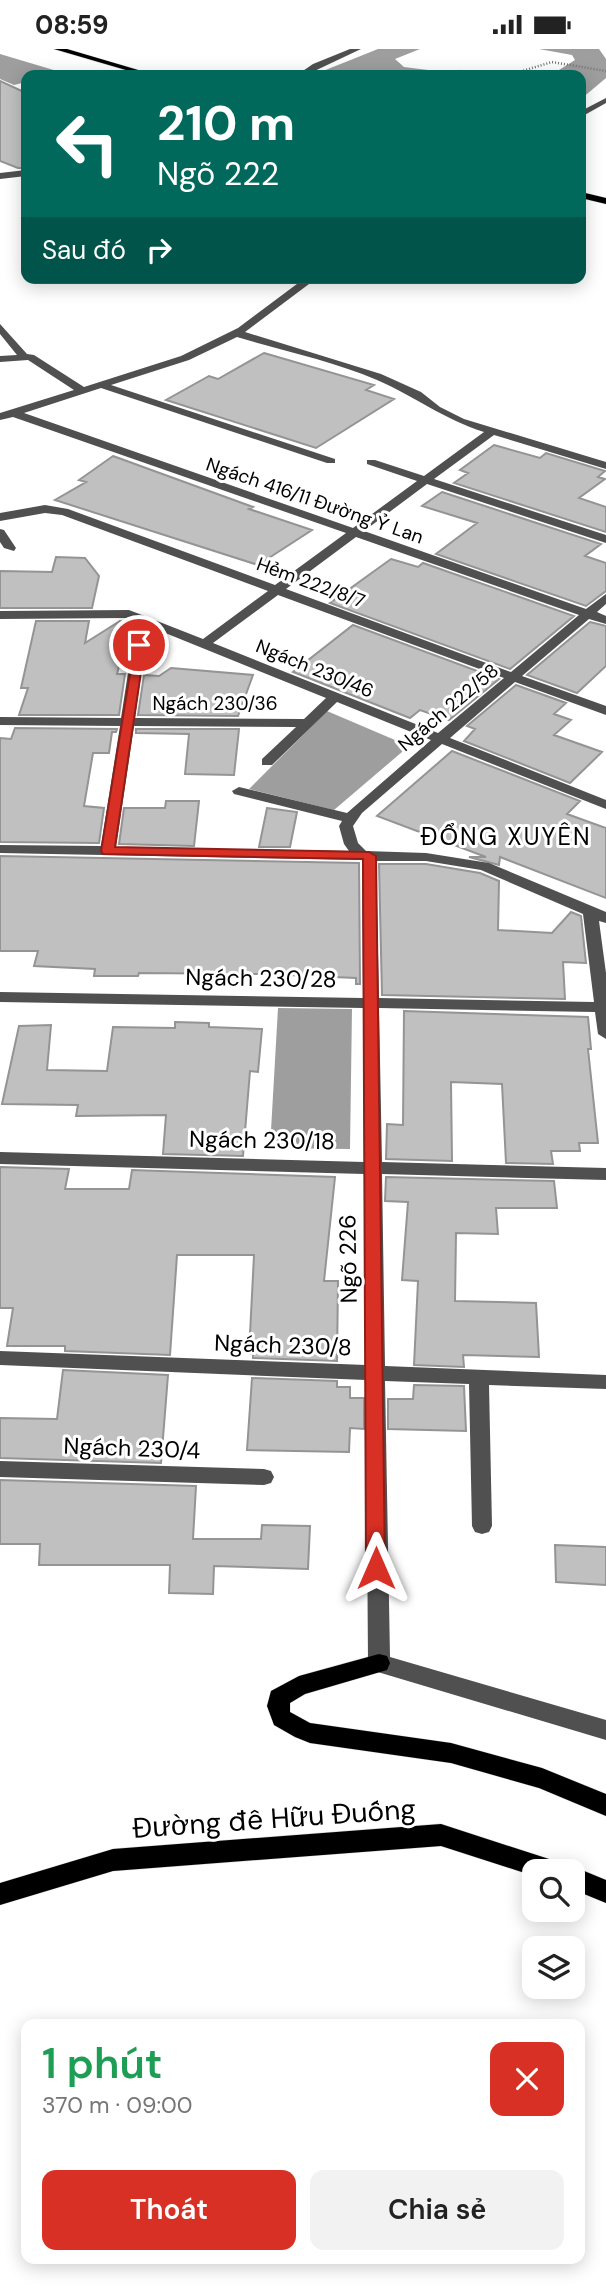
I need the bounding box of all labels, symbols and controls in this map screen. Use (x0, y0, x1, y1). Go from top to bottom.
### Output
text: 08:59 (35, 8, 108, 42)
text: 210 m (157, 91, 295, 155)
icon: left (42, 98, 133, 189)
text: Ngõ 222 (157, 153, 279, 195)
icon: right (140, 231, 178, 269)
text: Sau đó (42, 233, 126, 267)
street label: Ngách 416/11 Đường Ỷ Lan (203, 452, 427, 549)
street label: Hẻm 222/8/7 (253, 551, 368, 614)
pin (109, 615, 169, 675)
icon: arrive (120, 626, 158, 664)
street label: Ngách 230/46 (252, 633, 377, 703)
street label: Ngách 222/58 (393, 658, 504, 757)
street label: Ngách 230/36 (152, 691, 278, 716)
district label: ĐỔNG XUYÊN (420, 821, 592, 852)
street label: Ngách 230/28 (185, 962, 337, 994)
street label: Ngách 230/18 (189, 1124, 335, 1156)
street label: Ngõ 226 (332, 1214, 364, 1304)
street label: Ngách 230/8 (214, 1328, 352, 1362)
street label: Ngách 230/4 (63, 1431, 201, 1465)
position arrow (339, 1531, 413, 1605)
street label: Đường đê Hữu Đuống (131, 1790, 417, 1847)
map controls (522, 1859, 585, 1999)
button: search (522, 1859, 585, 1922)
button: layers (522, 1936, 585, 1999)
text: 1 phút (42, 2036, 162, 2091)
button: close (490, 2042, 564, 2116)
text: 370 m · 09:00 (42, 2090, 193, 2120)
button: Thoát (42, 2170, 296, 2250)
button: Chia sẻ (310, 2170, 564, 2250)

